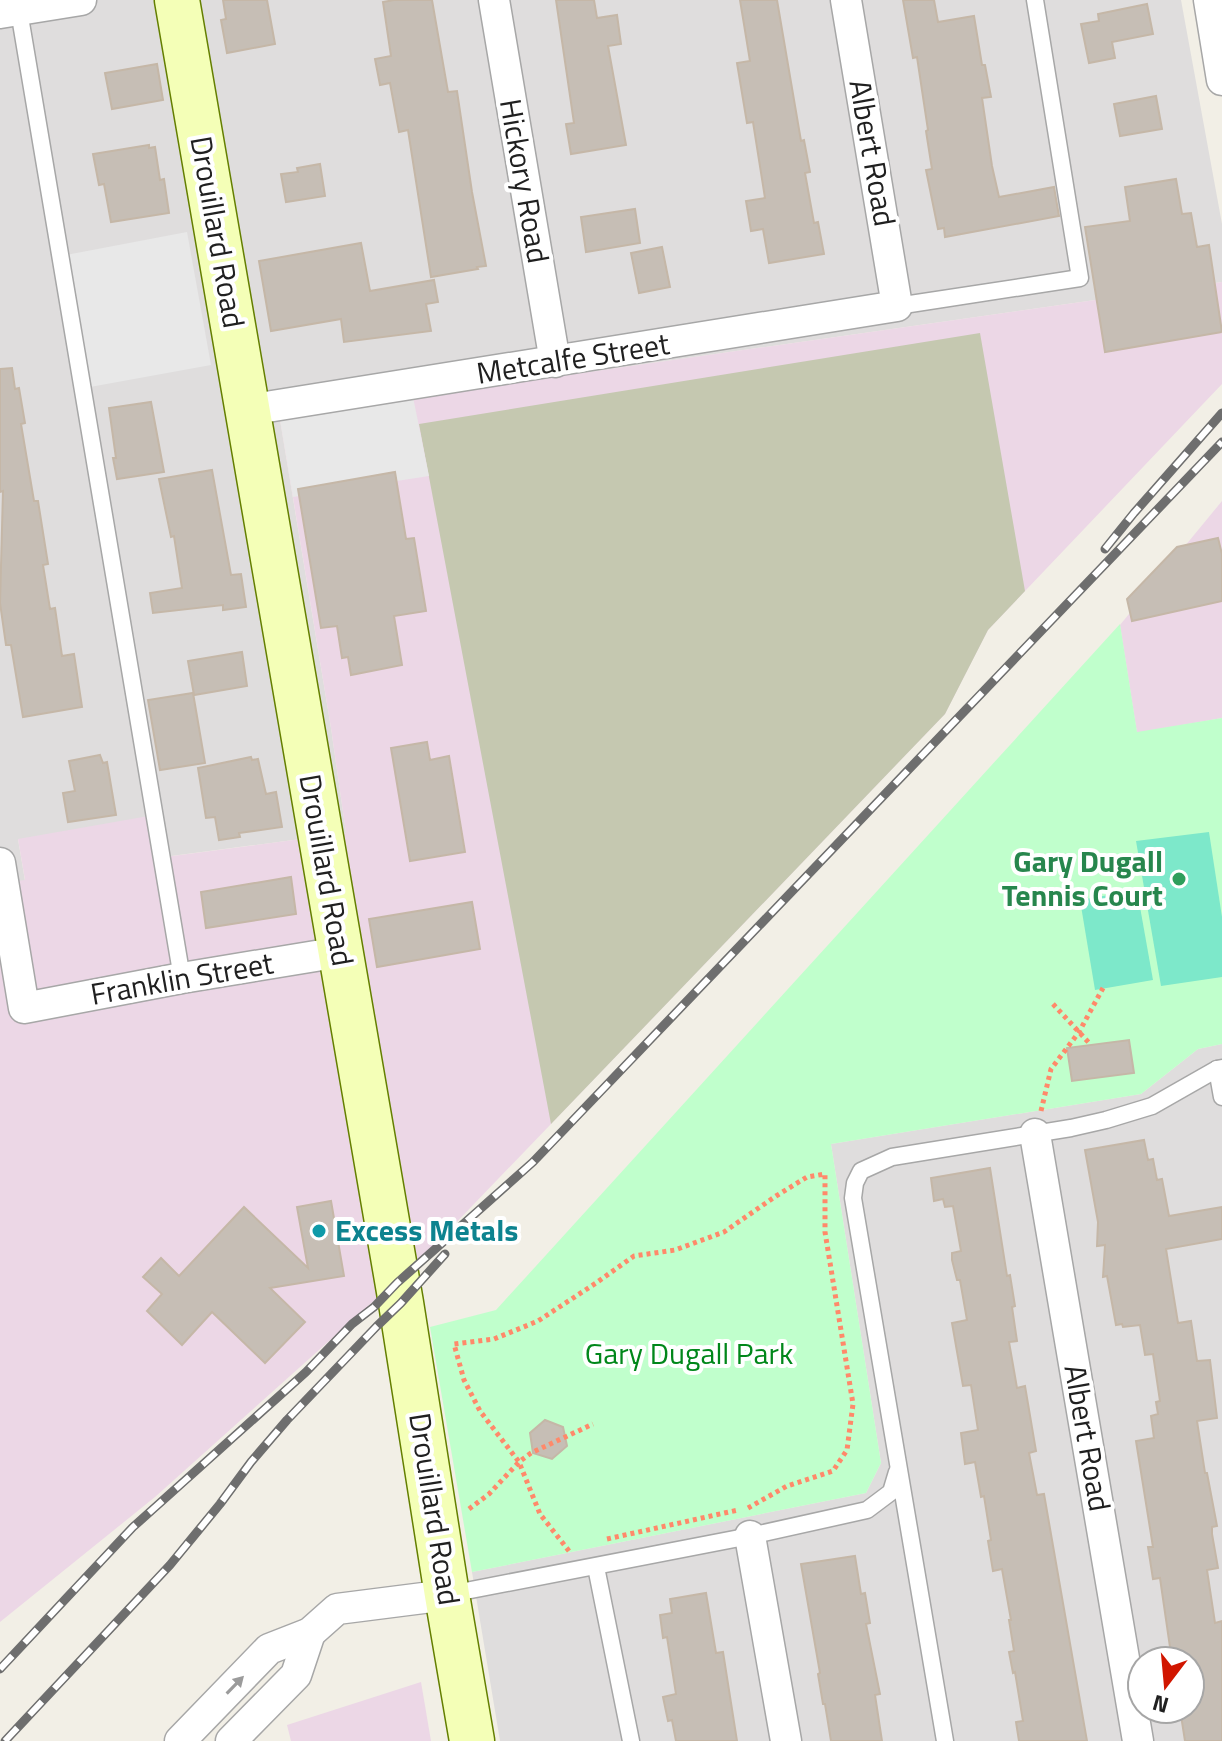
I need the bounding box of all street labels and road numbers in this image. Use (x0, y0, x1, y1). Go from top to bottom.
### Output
street label: Albert Road (837, 76, 909, 230)
street label: Hickory Road (488, 95, 562, 267)
street label: Drouillard Road (178, 132, 257, 331)
street label: Metcalfe Street (473, 320, 673, 396)
street label: Drouillard Road (287, 770, 366, 969)
street label: Franklin Street (87, 939, 277, 1017)
street label: Albert Road (1052, 1361, 1124, 1515)
street label: Drouillard Road (397, 1409, 473, 1608)

